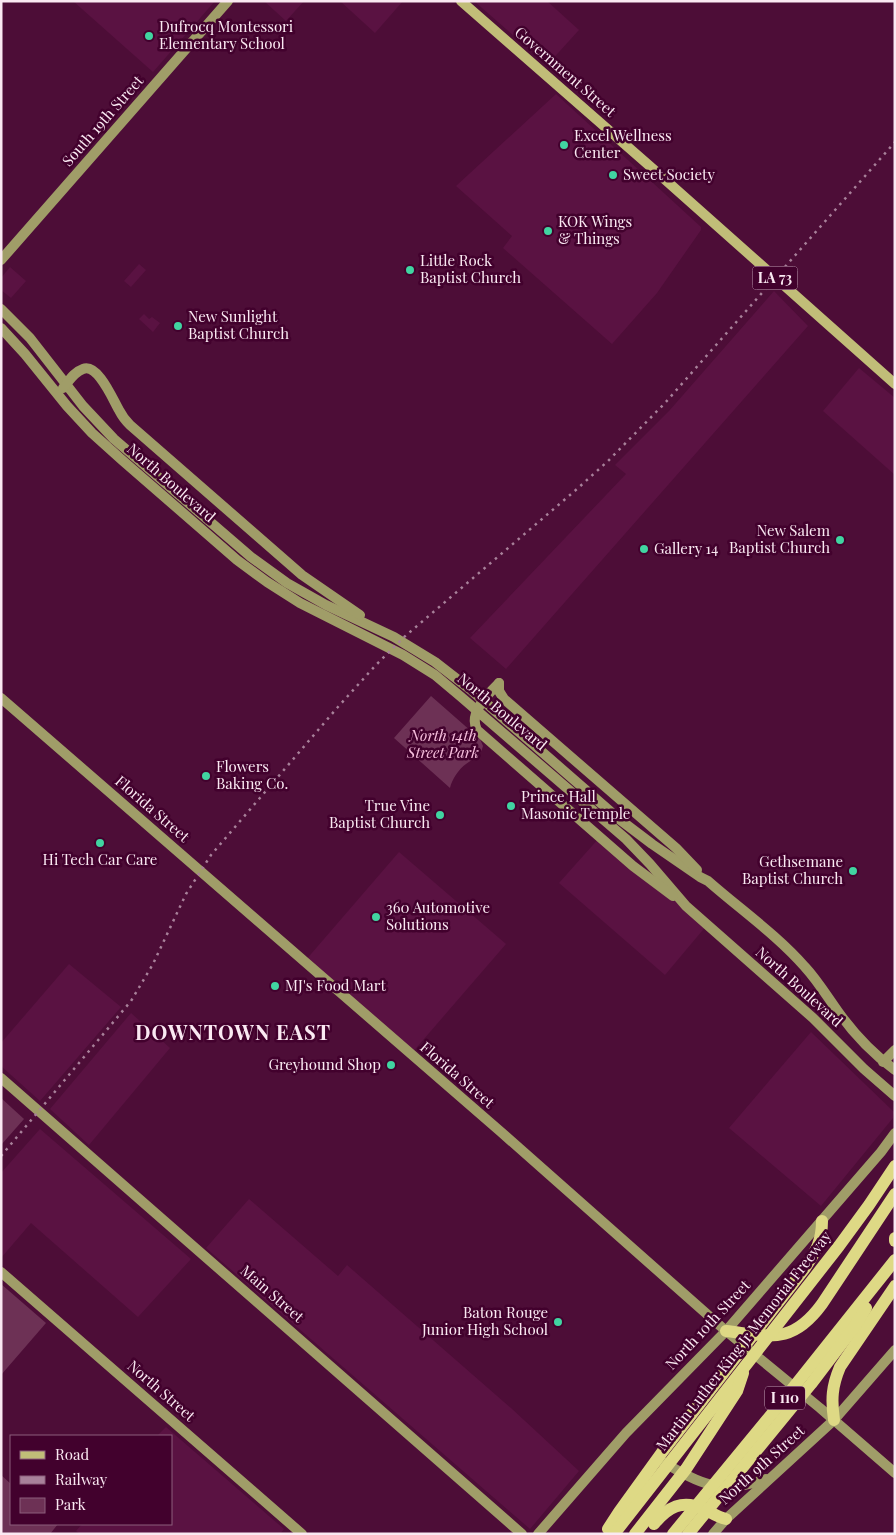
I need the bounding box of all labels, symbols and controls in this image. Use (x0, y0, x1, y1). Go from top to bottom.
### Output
place label: Dufrocq Montessori Elementary School (159, 16, 294, 53)
street label: Government Street (511, 22, 621, 121)
marker: Dufrocq Montessori Elementary School (143, 30, 155, 42)
street label: South 19th Street (57, 70, 148, 170)
place label: Excel Wellness Center (574, 125, 672, 162)
marker: Excel Wellness Center (558, 139, 570, 151)
place label: Sweet Society (623, 164, 715, 184)
marker: Sweet Society (607, 169, 619, 181)
place label: KOK Wings & Things (558, 211, 632, 248)
marker: KOK Wings & Things (542, 225, 554, 237)
place label: Little Rock Baptist Church (420, 250, 521, 287)
marker: Little Rock Baptist Church (404, 264, 416, 276)
road number: LA 73 (752, 266, 798, 290)
place label: New Sunlight Baptist Church (188, 306, 289, 343)
marker: New Sunlight Baptist Church (172, 320, 184, 332)
street label: North Boulevard (123, 438, 220, 526)
place label: New Salem Baptist Church (729, 520, 831, 557)
marker: New Salem Baptist Church (834, 534, 846, 546)
place label: Gallery 14 (654, 538, 719, 558)
marker: Gallery 14 (638, 543, 650, 555)
street label: North Boulevard (454, 668, 552, 755)
park label: North 14th Street Park (406, 725, 479, 762)
place label: Flowers Baking Co. (216, 756, 288, 793)
marker: Flowers Baking Co. (200, 770, 212, 782)
street label: Florida Street (111, 771, 194, 846)
place label: Prince Hall Masonic Temple (521, 786, 630, 823)
place label: True Vine Baptist Church (329, 795, 430, 832)
marker: Prince Hall Masonic Temple (505, 800, 517, 812)
marker: True Vine Baptist Church (434, 809, 446, 821)
marker: Hi Tech Car Care (94, 837, 106, 849)
place label: Hi Tech Car Care (43, 849, 157, 869)
place label: Gethsemane Baptist Church (742, 851, 843, 888)
marker: Gethsemane Baptist Church (847, 865, 859, 877)
place label: 360 Automotive Solutions (386, 897, 490, 934)
marker: 360 Automotive Solutions (370, 911, 382, 923)
street label: North Boulevard (752, 942, 848, 1031)
place label: MJ's Food Mart (285, 975, 386, 995)
marker: MJ's Food Mart (269, 980, 281, 992)
district label: DOWNTOWN EAST (135, 1018, 331, 1045)
street label: Florida Street (416, 1037, 499, 1112)
place label: Greyhound Shop (268, 1054, 381, 1074)
marker: Greyhound Shop (385, 1059, 397, 1071)
street label: Martin Luther King Jr Memorial Freeway (651, 1226, 835, 1454)
street label: Main Street (237, 1260, 309, 1327)
street label: North 10th Street (660, 1275, 755, 1373)
place label: Baton Rouge Junior High School (421, 1302, 548, 1339)
marker: Baton Rouge Junior High School (552, 1316, 564, 1328)
street label: North Street (124, 1355, 200, 1426)
road number: I 110 (765, 1386, 805, 1410)
street label: North 9th Street (714, 1420, 809, 1508)
legend (10, 1435, 172, 1525)
text: Road (55, 1444, 89, 1464)
text: Railway (55, 1469, 108, 1489)
text: Park (55, 1494, 87, 1514)

